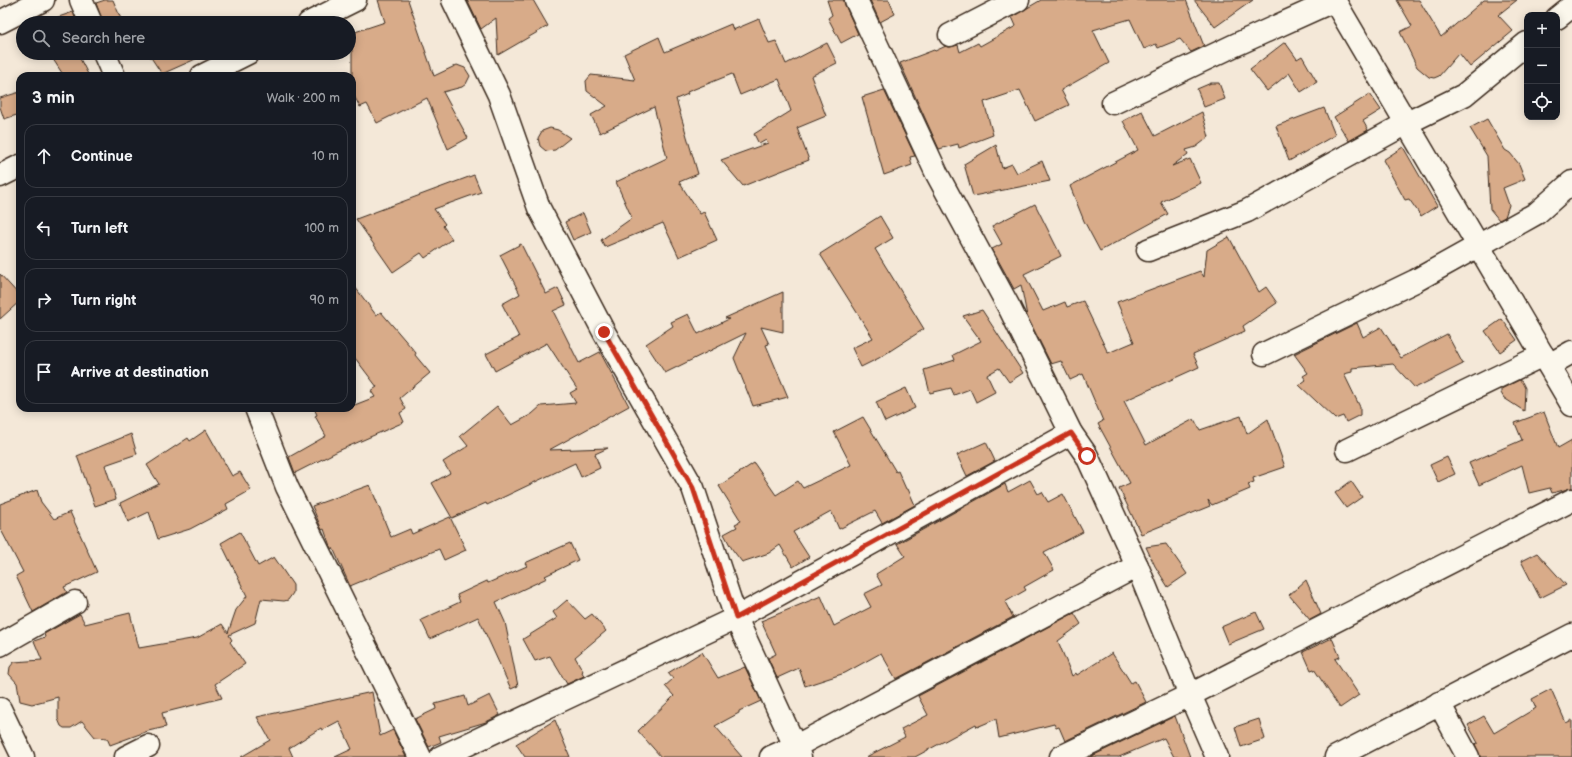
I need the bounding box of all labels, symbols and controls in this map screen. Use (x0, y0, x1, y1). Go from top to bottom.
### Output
map controls (1524, 12, 1560, 120)
button: + (1524, 12, 1560, 48)
search box (16, 16, 356, 60)
icon: search (30, 27, 52, 49)
text: Search here (62, 29, 145, 48)
button: − (1524, 48, 1560, 84)
button: locate (1524, 84, 1560, 120)
text: 3 min (32, 88, 75, 108)
text: Walk · 200 m (267, 90, 340, 106)
icon: ahead (33, 145, 55, 167)
text: Continue (71, 147, 133, 166)
text: 10 m (312, 148, 339, 164)
icon: left (33, 217, 55, 239)
text: Turn left (71, 219, 128, 238)
text: 100 m (304, 220, 339, 236)
icon: right (33, 289, 55, 311)
text: Turn right (71, 291, 136, 310)
text: 90 m (310, 292, 339, 308)
route end (595, 323, 613, 341)
icon: arrive (33, 361, 55, 383)
text: Arrive at destination (71, 363, 209, 382)
route start (1078, 447, 1096, 465)

